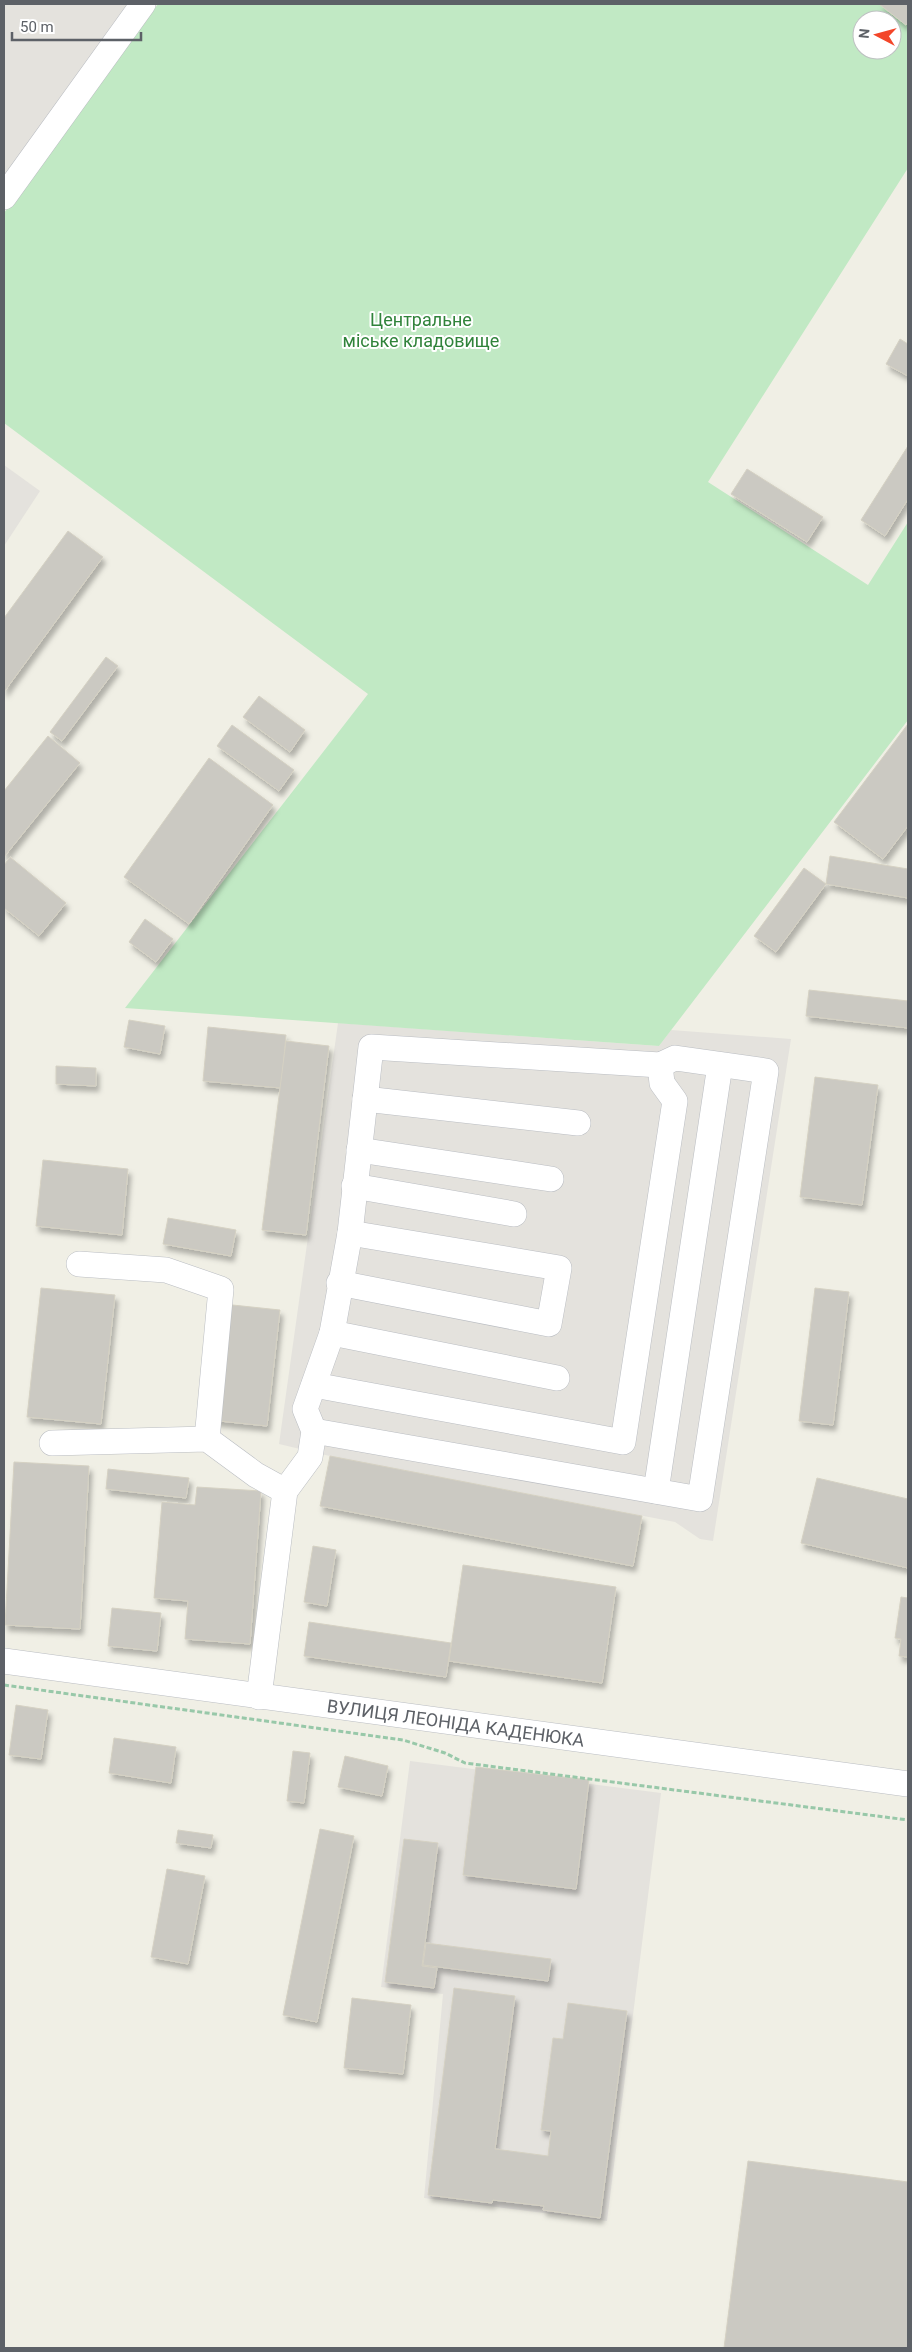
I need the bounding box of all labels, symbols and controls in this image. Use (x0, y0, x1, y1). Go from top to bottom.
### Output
scale bar (12, 10, 141, 42)
north arrow (852, 10, 902, 60)
text: 50 m (20, 18, 54, 36)
text: N (856, 28, 873, 39)
park label: Центральне міське кладовище (343, 309, 499, 351)
street label: ВУЛИЦЯ ЛЕОНІДА КАДЕНЮКА (326, 1695, 586, 1750)

